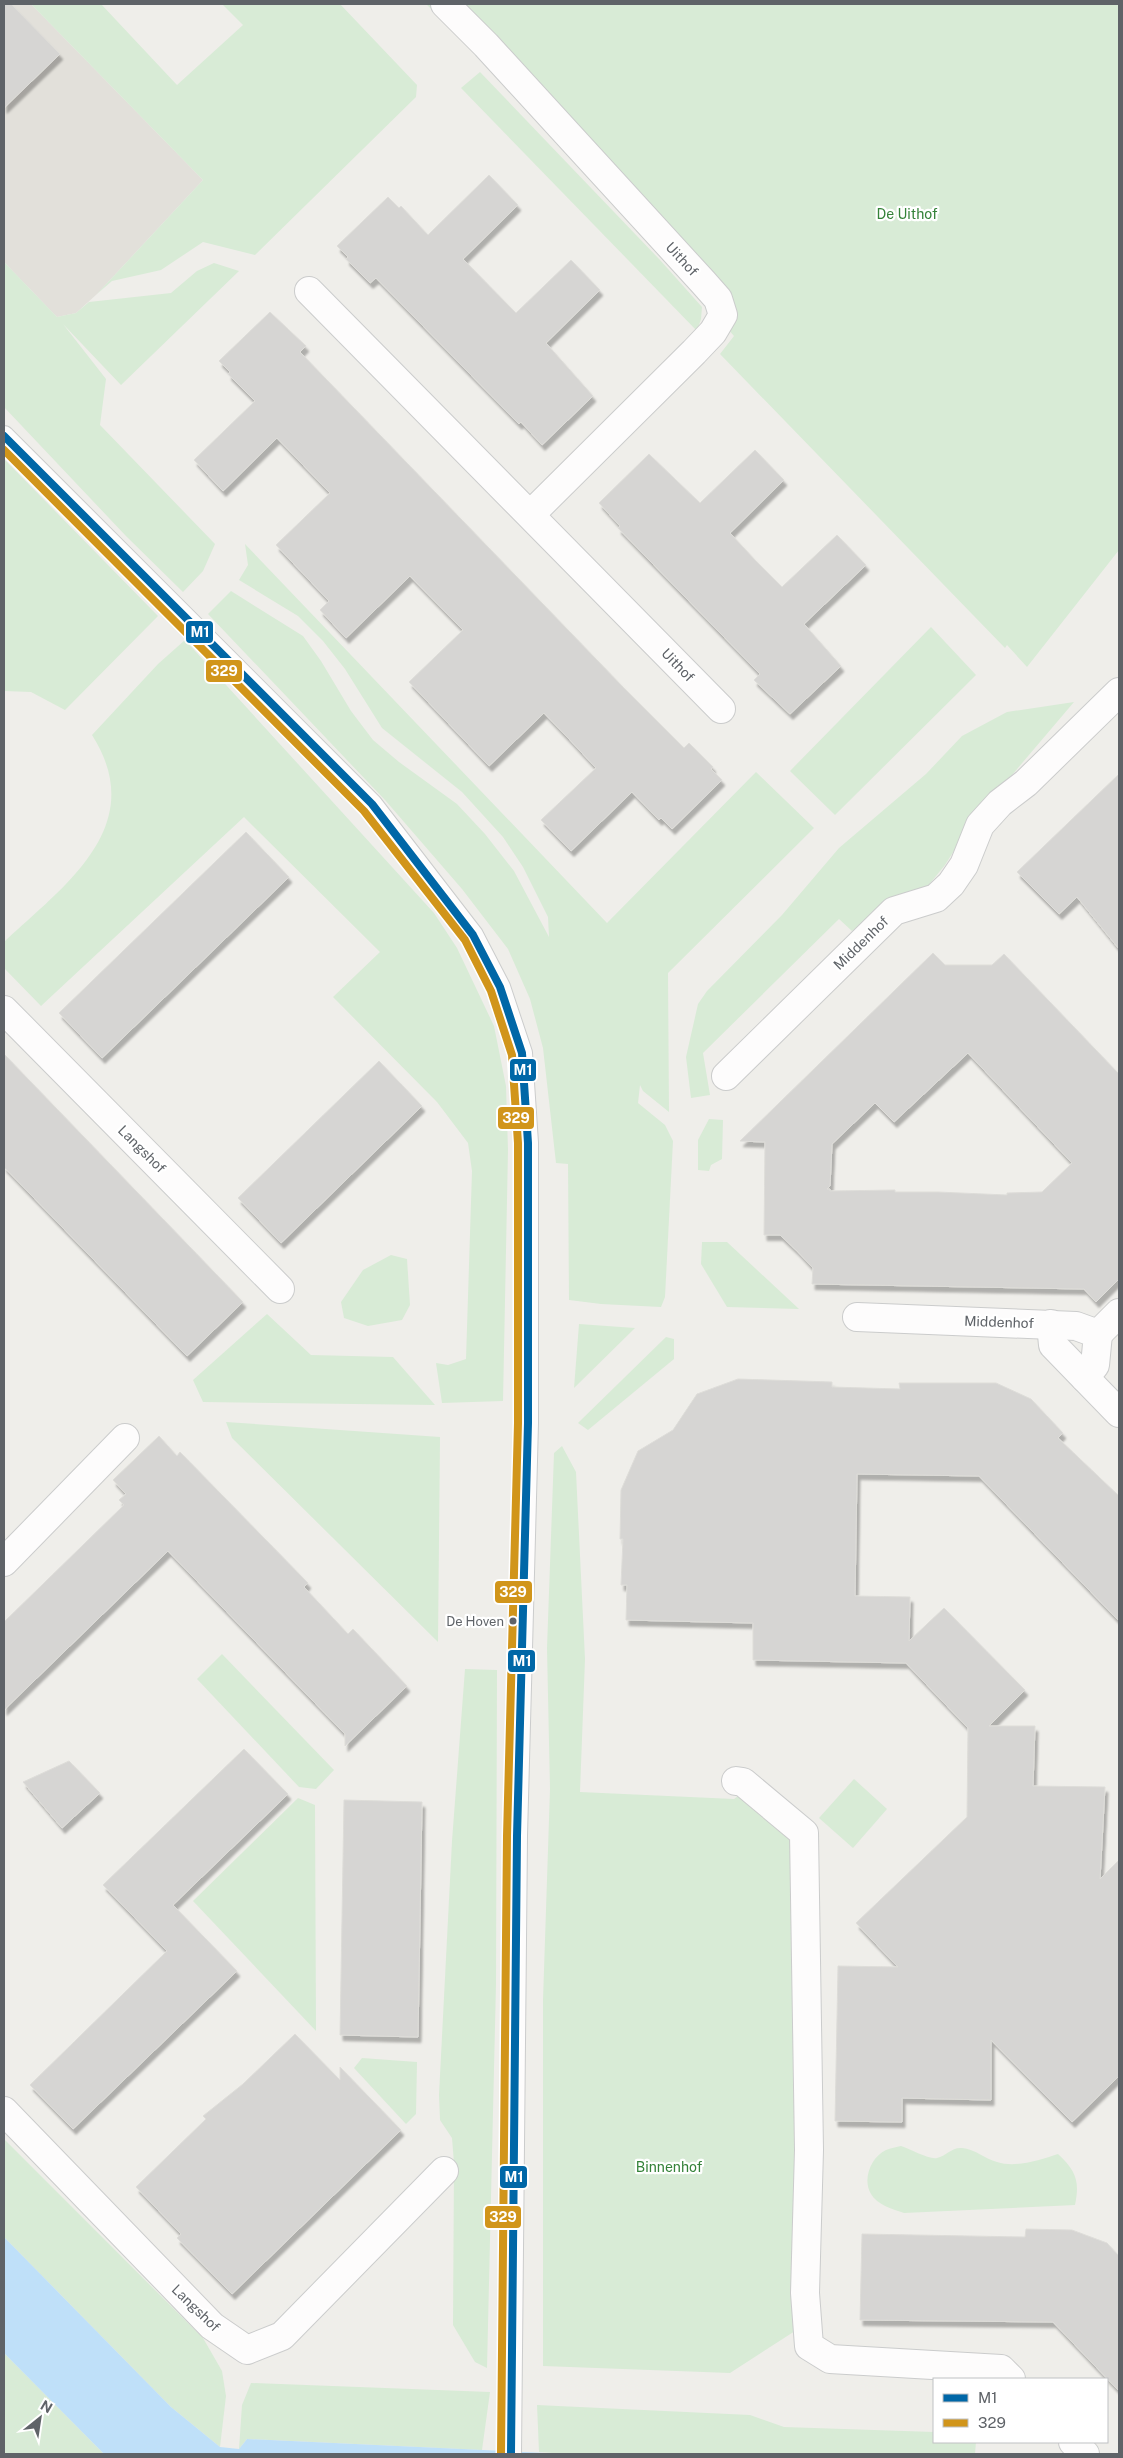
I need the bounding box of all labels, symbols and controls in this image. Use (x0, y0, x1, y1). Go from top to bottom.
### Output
park label: De Uithof (877, 206, 938, 222)
street label: Uithof (663, 239, 702, 279)
line badge: M1 (185, 620, 214, 644)
text: M1 (191, 624, 209, 640)
street label: Uithof (658, 645, 698, 685)
line badge: 329 (205, 659, 243, 683)
text: 329 (210, 663, 238, 679)
street label: Middenhof (830, 913, 892, 973)
line badge: M1 (509, 1058, 537, 1082)
text: M1 (514, 1062, 532, 1078)
line badge: 329 (497, 1106, 535, 1130)
text: 329 (502, 1110, 530, 1126)
street label: Langshof (115, 1122, 169, 1176)
street label: Middenhof (964, 1313, 1035, 1331)
line badge: 329 (494, 1580, 533, 1604)
text: 329 (499, 1584, 527, 1600)
place label: De Hoven (446, 1614, 504, 1629)
marker: De Hoven (508, 1616, 518, 1626)
line badge: M1 (507, 1649, 536, 1673)
text: M1 (513, 1653, 531, 1669)
park label: Binnenhof (636, 2159, 703, 2175)
line badge: M1 (499, 2165, 528, 2189)
text: M1 (505, 2169, 523, 2185)
line badge: 329 (484, 2205, 522, 2229)
text: 329 (489, 2209, 517, 2225)
street label: Langshof (169, 2281, 224, 2335)
legend (933, 2378, 1108, 2443)
text: M1 (978, 2389, 997, 2406)
north arrow (15, 2393, 65, 2443)
text: N (38, 2397, 55, 2416)
text: 329 (978, 2414, 1006, 2431)

